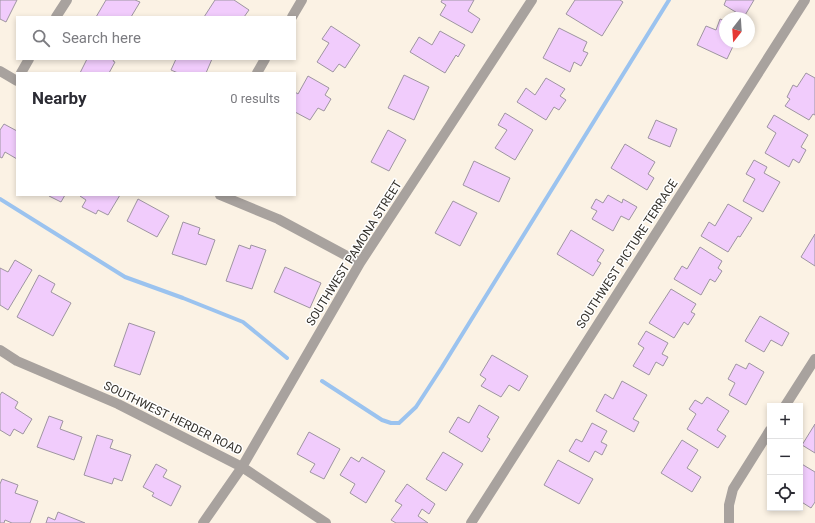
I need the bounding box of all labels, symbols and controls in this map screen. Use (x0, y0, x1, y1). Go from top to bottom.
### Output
north arrow (719, 12, 755, 48)
search box (16, 16, 296, 60)
icon: search (30, 27, 52, 49)
text: Search here (62, 29, 141, 47)
text: Nearby (32, 88, 87, 108)
text: 0 results (230, 91, 280, 106)
street label: SOUTHWEST PICTURE TERRACE (573, 177, 681, 331)
street label: SOUTHWEST PAMONA STREET (303, 178, 405, 328)
street label: SOUTHWEST HERDER ROAD (101, 378, 245, 458)
map controls (767, 403, 803, 511)
button: + (767, 403, 803, 439)
button: − (767, 439, 803, 475)
button: locate (767, 475, 803, 511)

